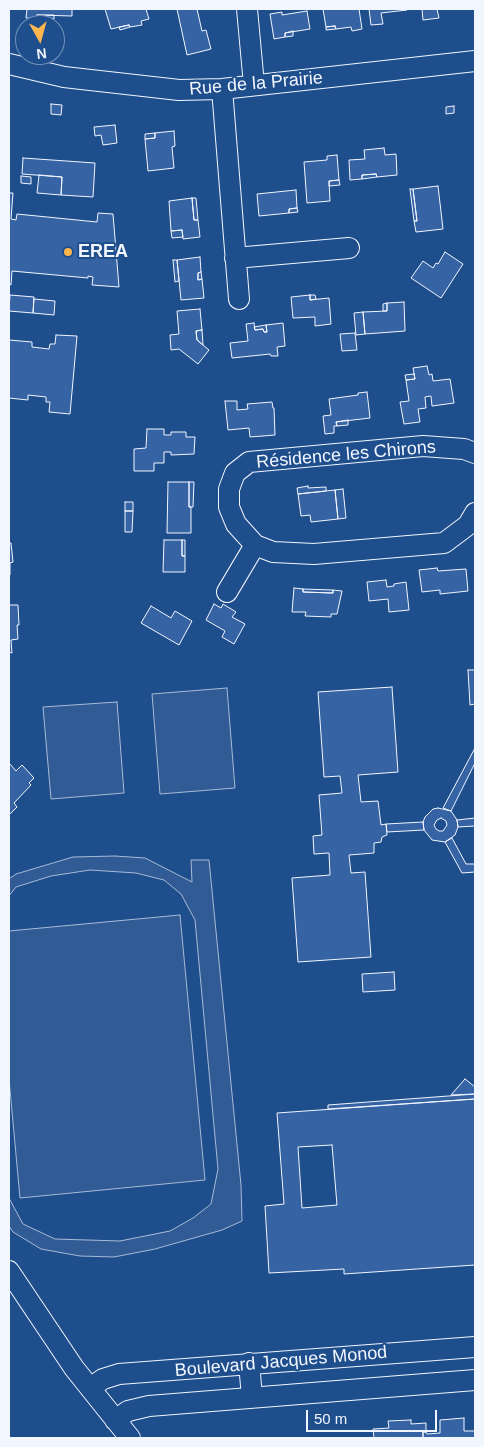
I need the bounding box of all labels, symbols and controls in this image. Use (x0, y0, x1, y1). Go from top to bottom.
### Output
north arrow (15, 15, 65, 65)
text: N (36, 45, 48, 62)
street label: Rue de la Prairie (188, 67, 324, 101)
place label: EREA (78, 241, 128, 263)
marker: EREA (62, 246, 74, 258)
street label: Résidence les Chirons (255, 436, 437, 474)
street label: Boulevard Jacques Monod (174, 1342, 388, 1382)
scale bar (309, 1400, 440, 1432)
text: 50 m (314, 1410, 347, 1427)

